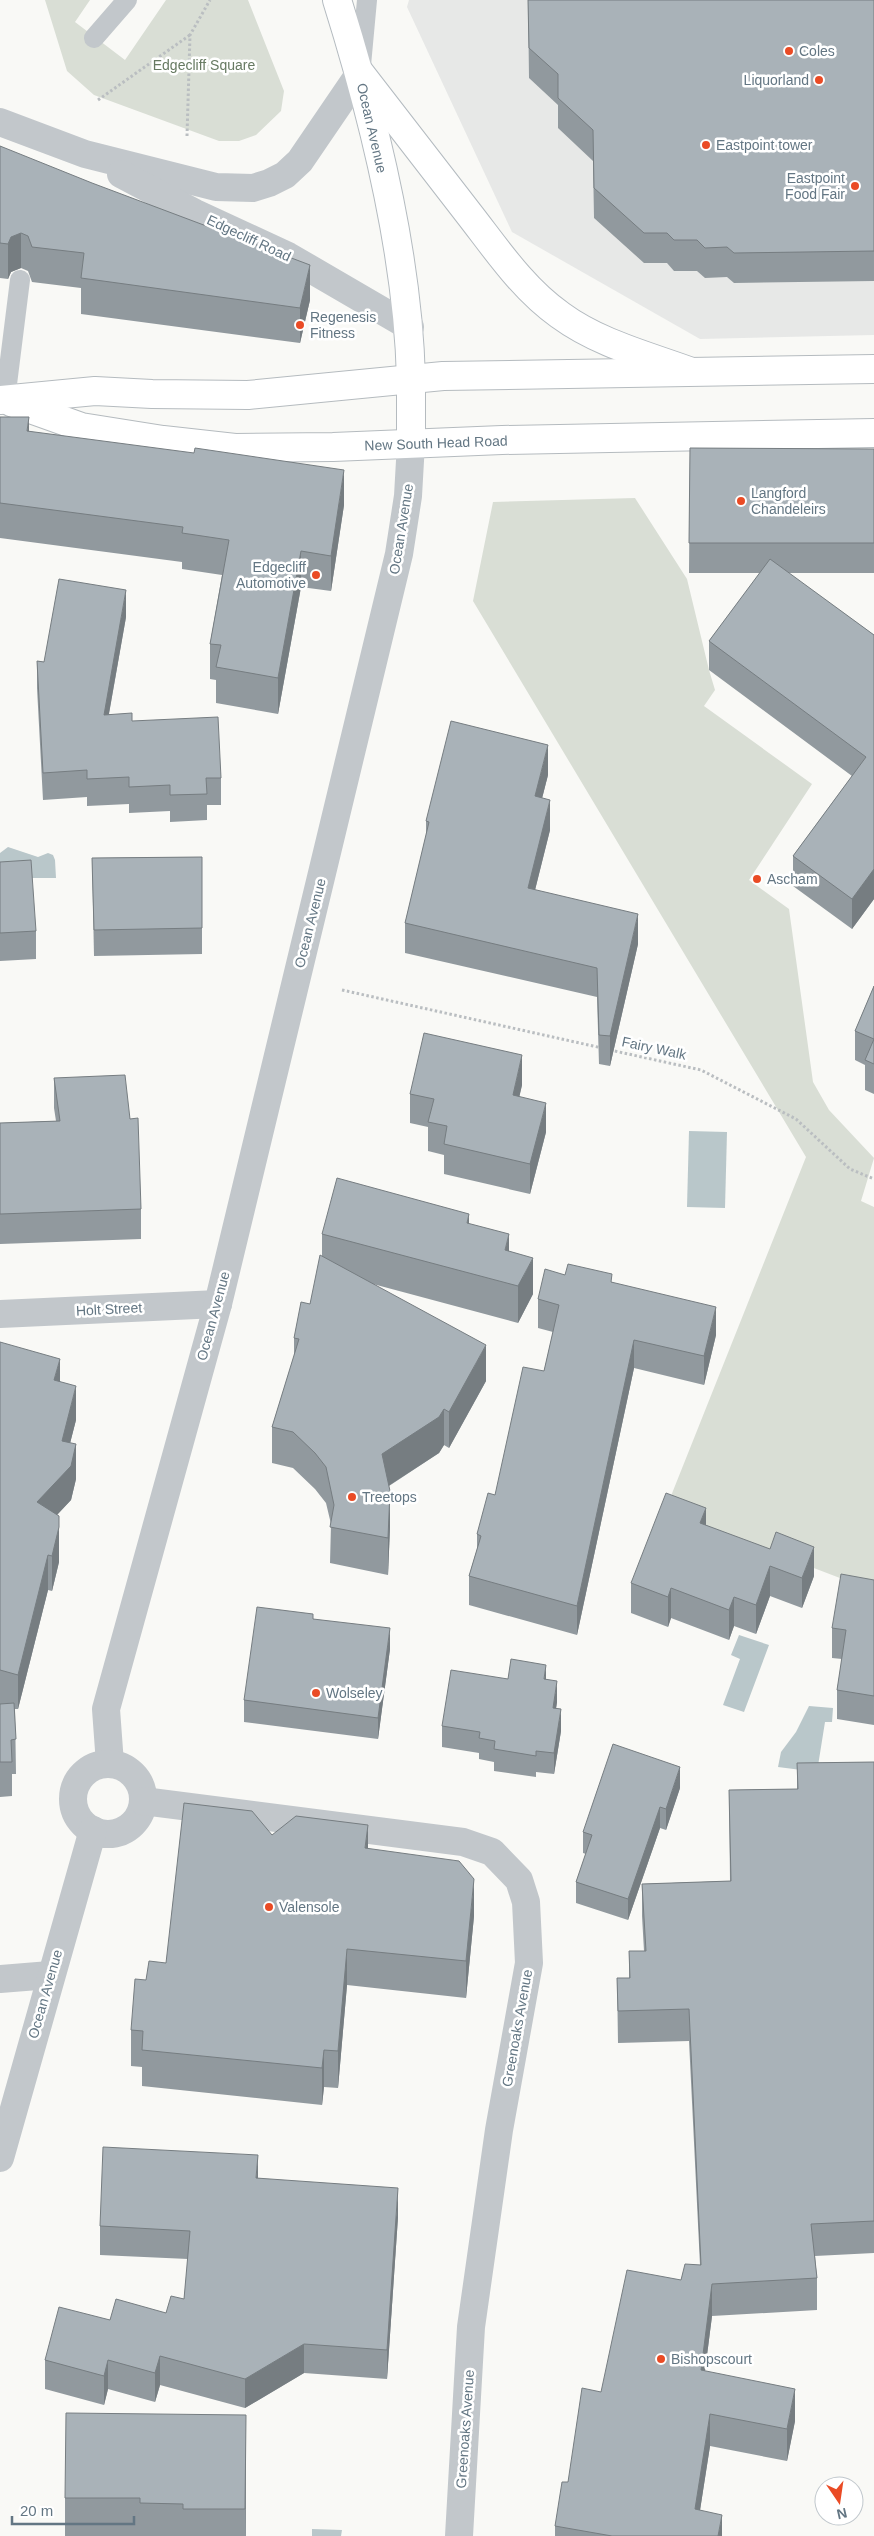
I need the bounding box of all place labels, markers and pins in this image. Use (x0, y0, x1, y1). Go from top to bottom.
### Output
place label: Coles (799, 43, 835, 59)
marker: Coles (783, 45, 795, 57)
place label: Liquorland (744, 72, 809, 88)
marker: Liquorland (813, 74, 825, 86)
place label: Eastpoint tower (716, 137, 813, 153)
marker: Eastpoint tower (700, 139, 712, 151)
place label: Eastpoint Food Fair (785, 170, 845, 202)
marker: Eastpoint Food Fair (849, 180, 861, 192)
place label: Regenesis Fitness (310, 309, 376, 341)
marker: Regenesis Fitness (294, 319, 306, 331)
place label: Langford Chandeleirs (751, 485, 826, 517)
marker: Langford Chandeleirs (735, 495, 747, 507)
place label: Edgecliff Automotive (236, 559, 306, 591)
marker: Edgecliff Automotive (310, 569, 322, 581)
place label: Ascham (767, 871, 818, 887)
marker: Ascham (751, 873, 763, 885)
place label: Treetops (362, 1489, 417, 1505)
marker: Treetops (346, 1491, 358, 1503)
place label: Wolseley (326, 1685, 383, 1701)
marker: Wolseley (310, 1687, 322, 1699)
place label: Valensole (279, 1899, 340, 1915)
marker: Valensole (263, 1901, 275, 1913)
place label: Bishopscourt (671, 2351, 752, 2367)
marker: Bishopscourt (655, 2353, 667, 2365)

